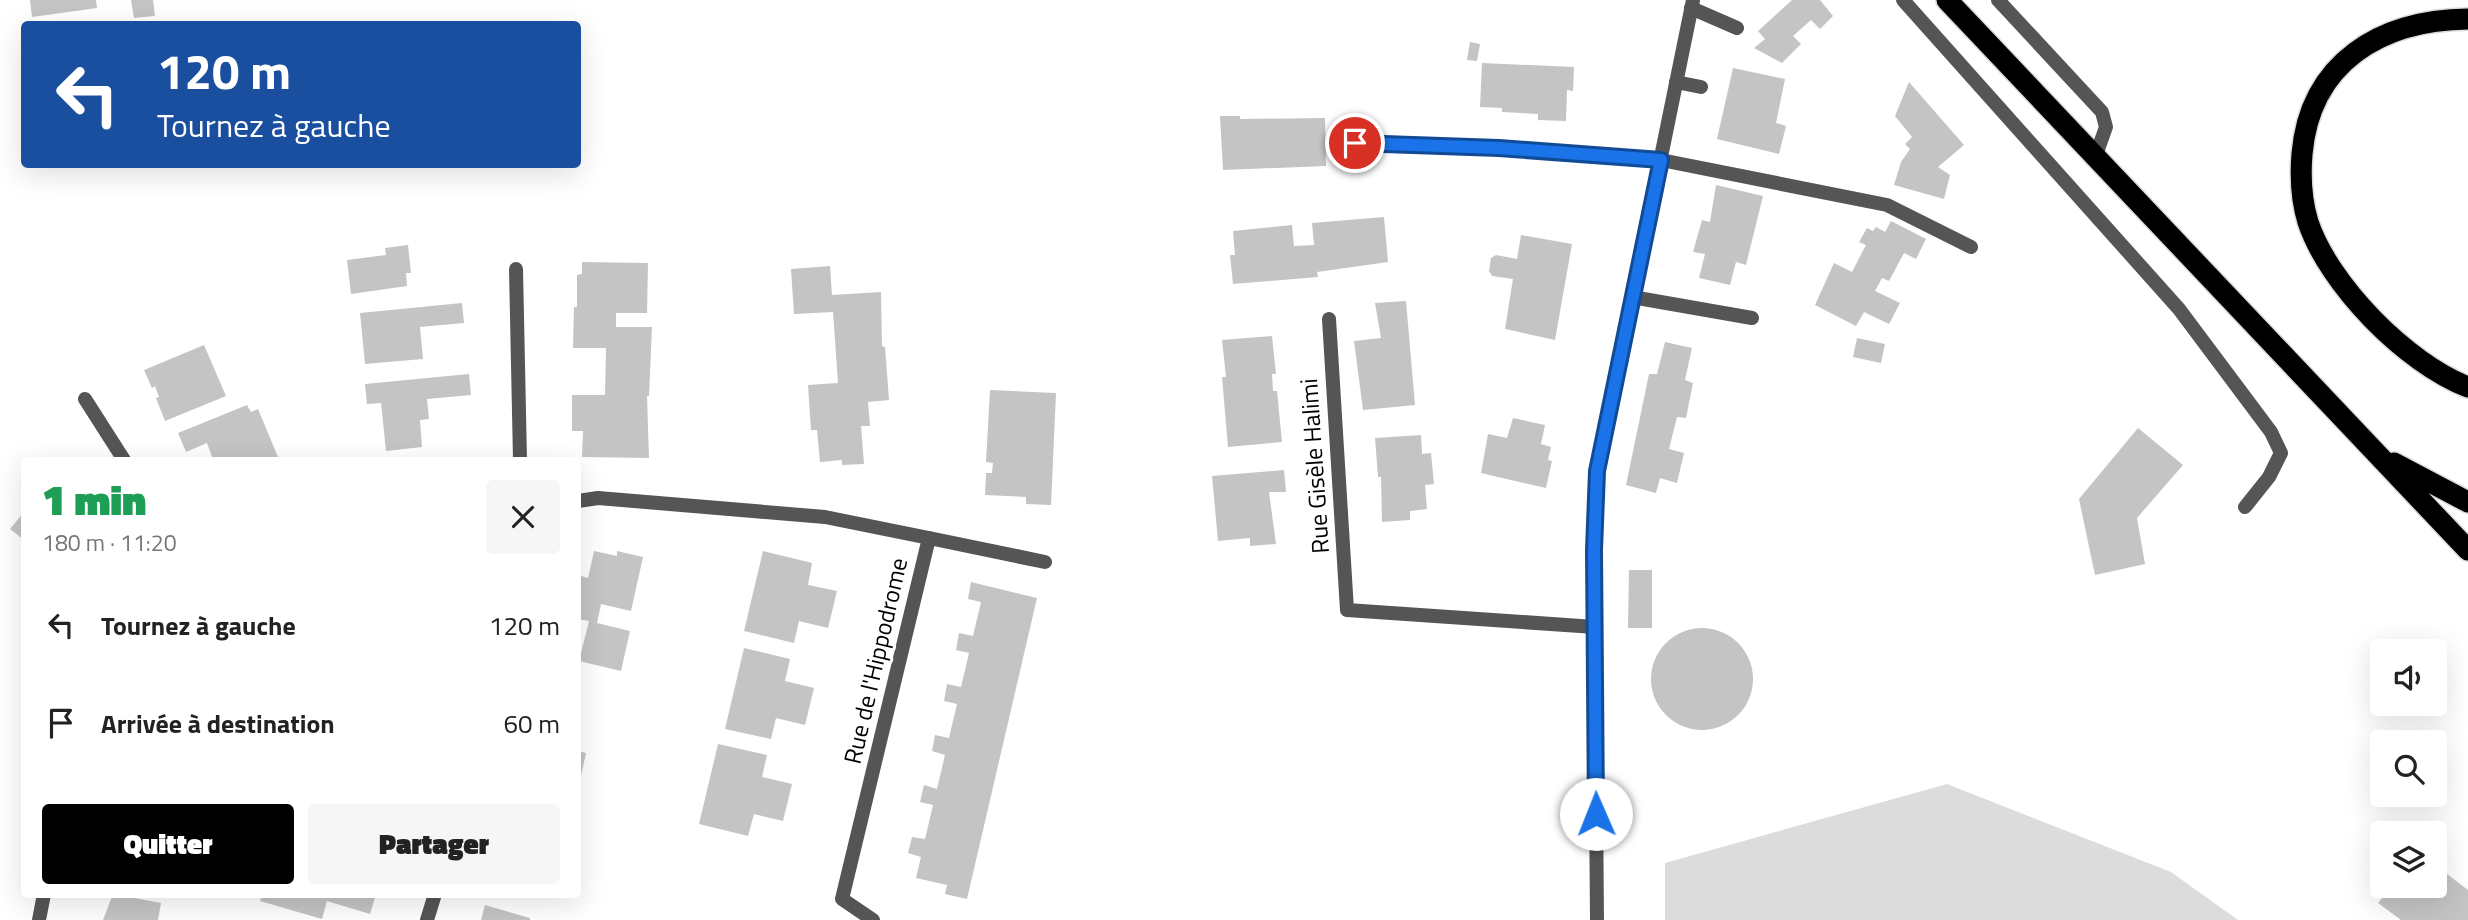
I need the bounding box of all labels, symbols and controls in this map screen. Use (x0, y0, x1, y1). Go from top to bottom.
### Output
text: 120 m (157, 33, 291, 108)
icon: left (42, 49, 133, 140)
text: Tournez à gauche (157, 101, 391, 149)
pin (1325, 113, 1385, 173)
icon: arrive (1336, 124, 1374, 162)
street label: Rue Gisèle Halimi (1290, 377, 1338, 555)
text: 1 min (42, 467, 146, 531)
button: close (486, 480, 560, 554)
text: 180 m · 11:20 (42, 525, 177, 560)
street label: Rue de l'Hippodrome (834, 554, 916, 767)
icon: left (42, 606, 80, 644)
text: Tournez à gauche (101, 606, 296, 645)
text: 120 m (489, 606, 560, 645)
map controls (2370, 639, 2447, 898)
button: sound (2370, 639, 2447, 716)
icon: arrive (42, 704, 80, 742)
text: Arrivée à destination (101, 704, 335, 743)
text: 60 m (503, 704, 560, 743)
button: search (2370, 730, 2447, 807)
position arrow (1559, 777, 1633, 851)
button: Quitter (42, 804, 294, 884)
button: Partager (308, 804, 560, 884)
button: layers (2370, 821, 2447, 898)

